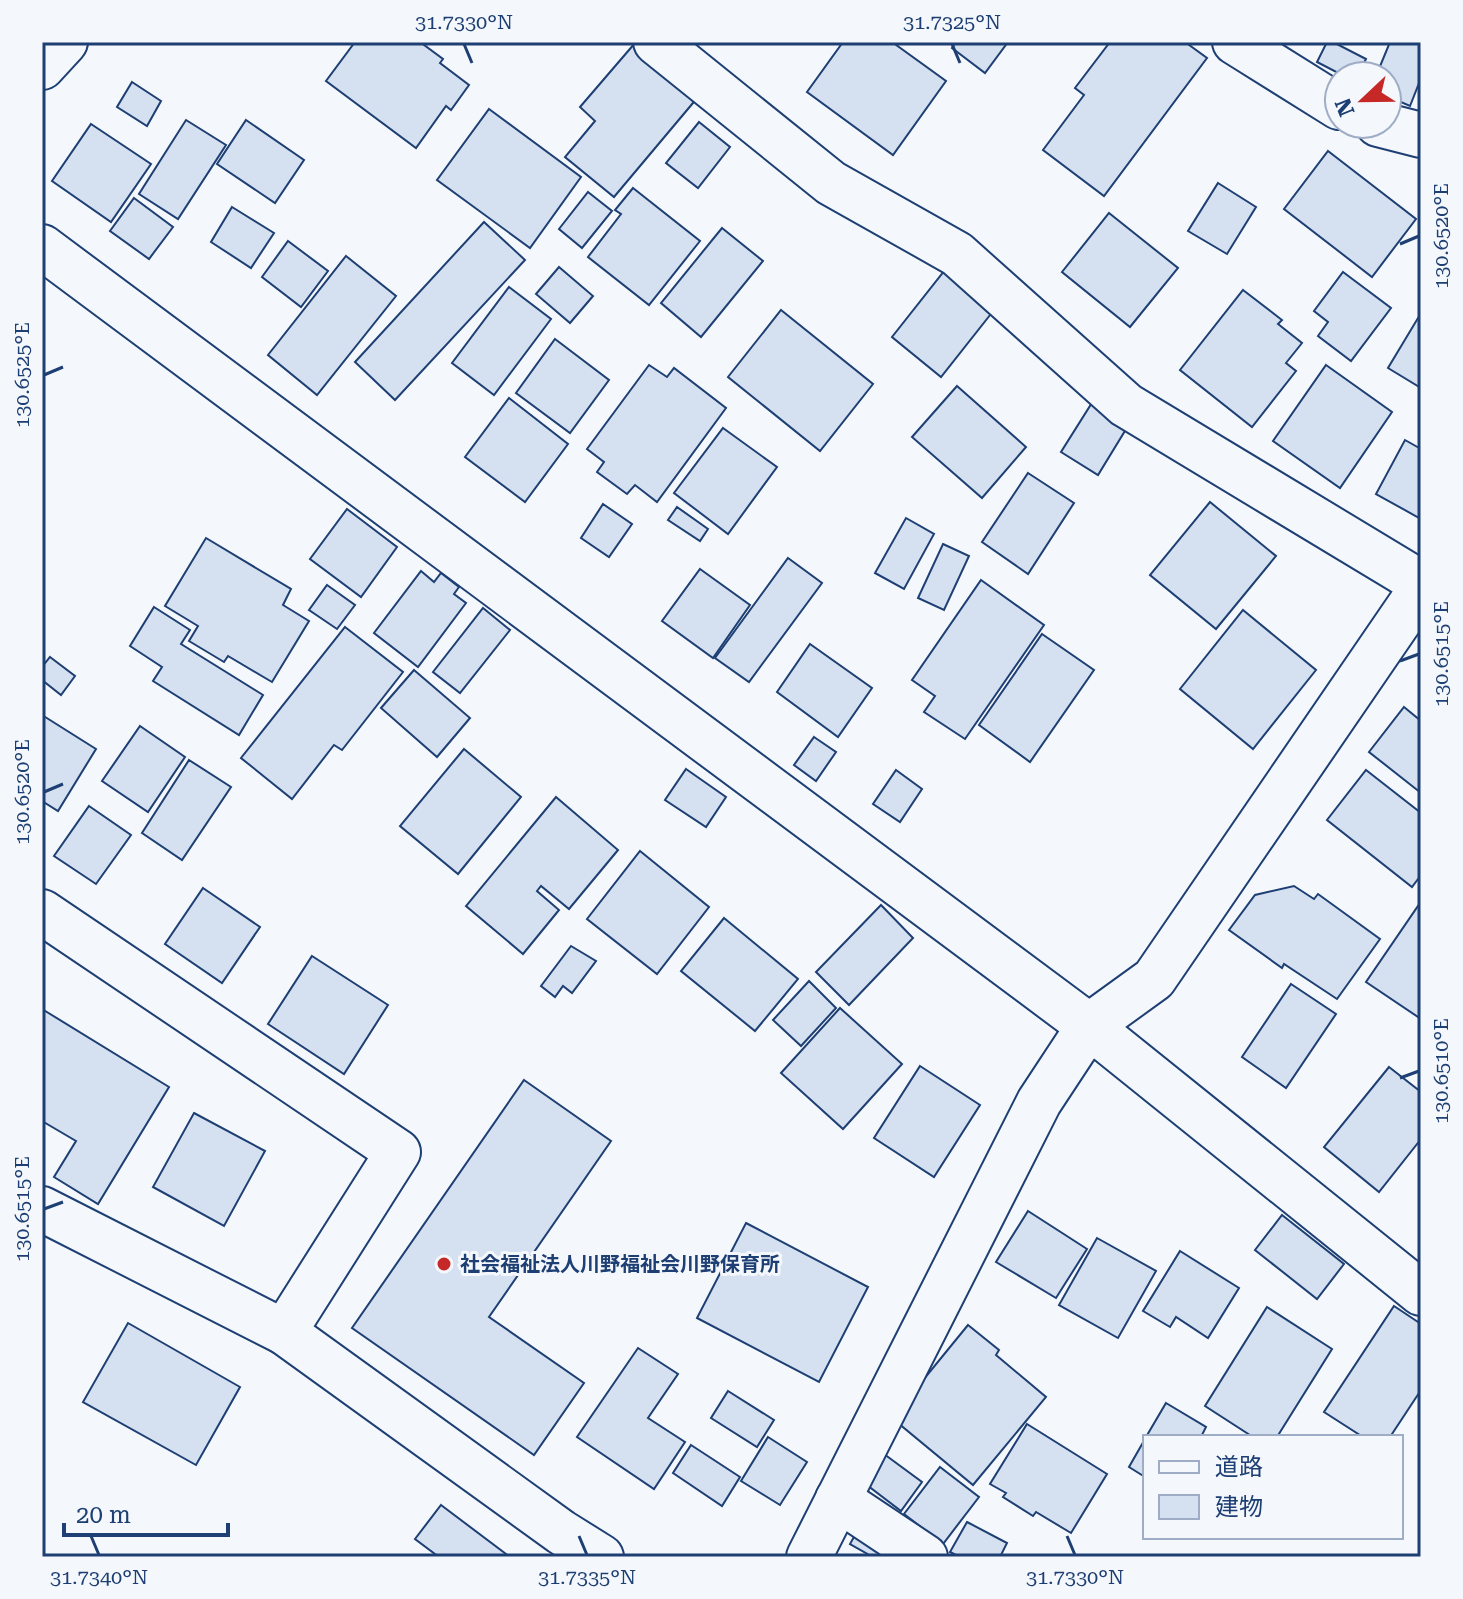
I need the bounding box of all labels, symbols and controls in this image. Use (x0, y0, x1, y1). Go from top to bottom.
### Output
text: 31.7330°N (415, 10, 513, 34)
text: 31.7325°N (903, 10, 1001, 34)
north arrow (1323, 60, 1403, 140)
text: N (1330, 95, 1360, 120)
text: 130.6520°E (1429, 183, 1453, 289)
text: 130.6525°E (10, 322, 34, 428)
text: 130.6515°E (1429, 601, 1453, 707)
text: 130.6520°E (10, 739, 34, 845)
text: 130.6510°E (1429, 1018, 1453, 1124)
text: 130.6515°E (10, 1156, 34, 1262)
place label: 社会福祉法人川野福祉会川野保育所 (460, 1252, 780, 1276)
marker: 社会福祉法人川野福祉会川野保育所 (435, 1255, 453, 1273)
legend (1143, 1435, 1403, 1539)
text: 道路 (1215, 1453, 1263, 1481)
scale bar (64, 1487, 228, 1537)
text: 建物 (1215, 1493, 1263, 1521)
text: 20 m (76, 1501, 131, 1529)
text: 31.7340°N (50, 1565, 148, 1589)
text: 31.7335°N (538, 1565, 636, 1589)
text: 31.7330°N (1026, 1565, 1124, 1589)

